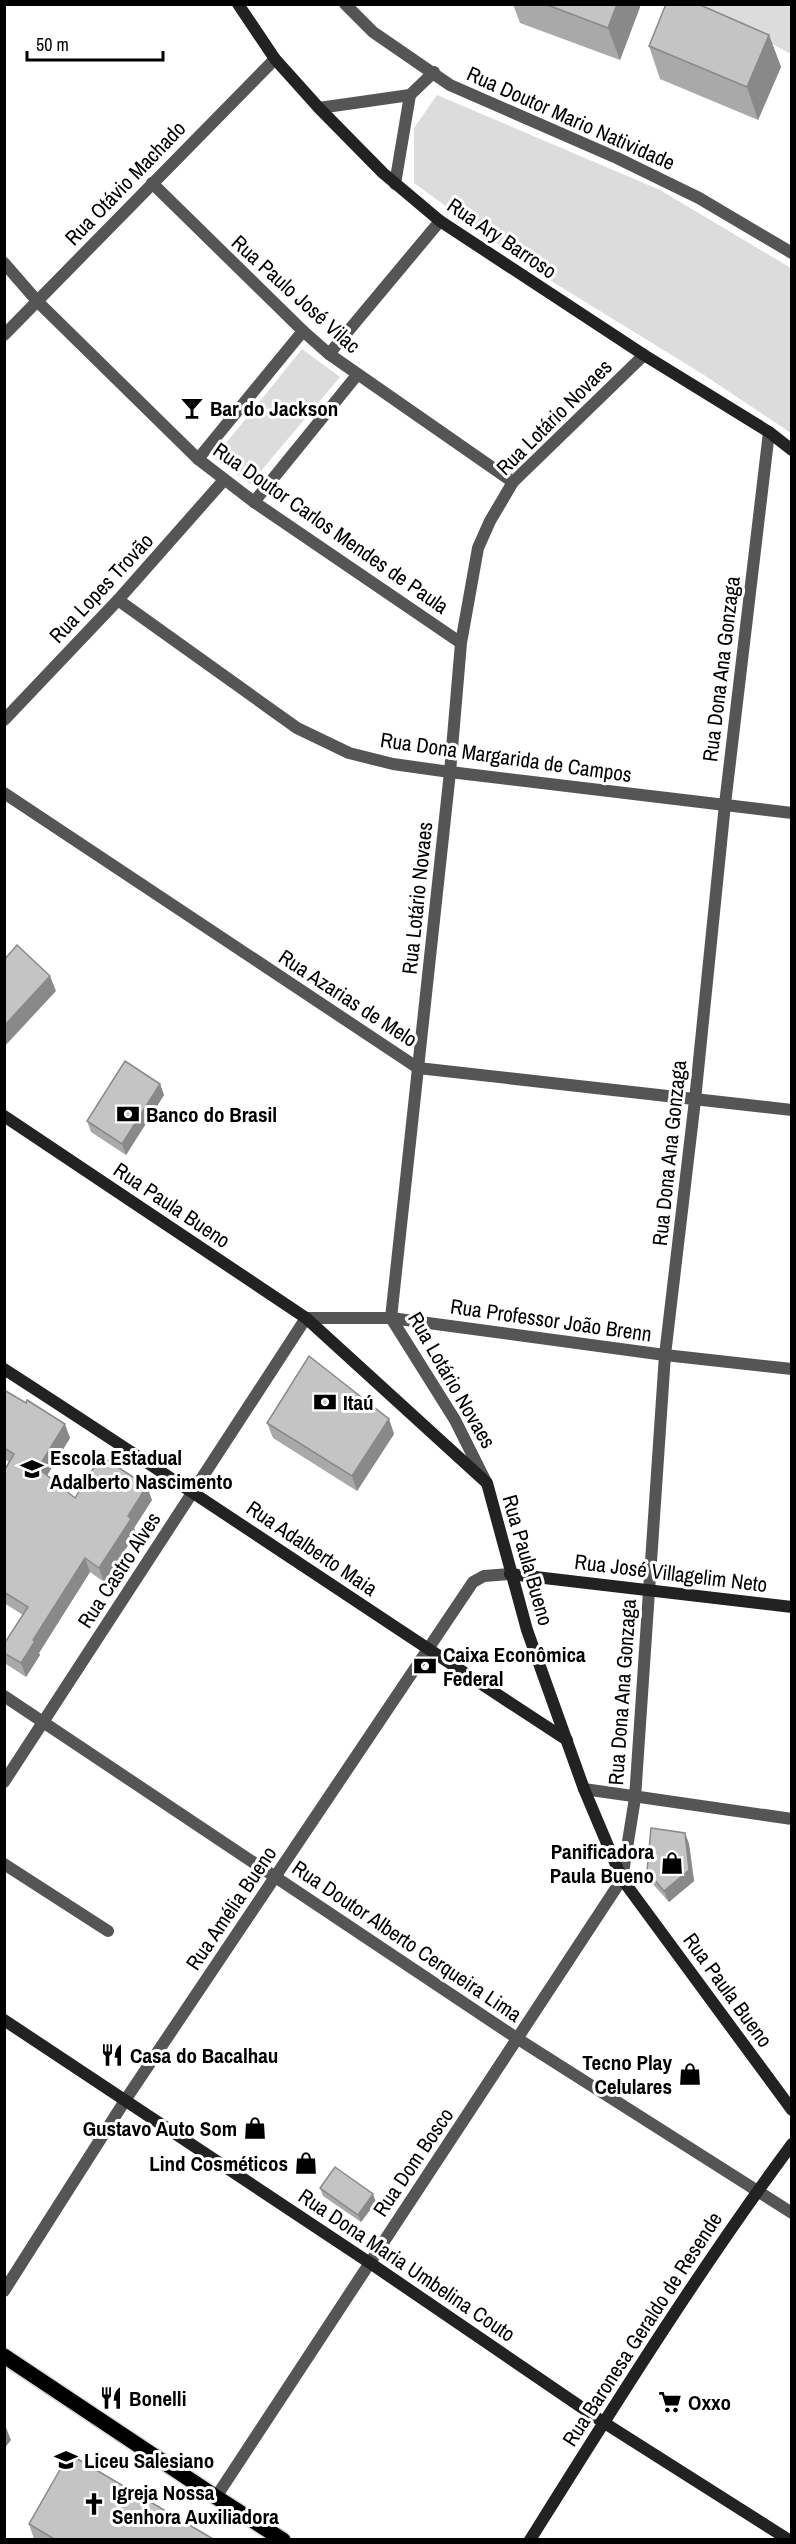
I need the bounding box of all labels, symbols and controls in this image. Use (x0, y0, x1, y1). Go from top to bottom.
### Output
scale bar (27, 24, 164, 62)
text: 50 m (36, 32, 69, 57)
street label: Rua Doutor Mario Natividade (462, 59, 680, 177)
street label: Rua Otávio Machado (58, 114, 192, 252)
street label: Rua Ary Barroso (442, 191, 562, 285)
street label: Rua Paulo José Vilac (225, 228, 367, 360)
street label: Rua Lotário Novaes (490, 353, 618, 481)
place label: Bar do Jackson (210, 394, 338, 423)
bar icon: Bar do Jackson (179, 395, 205, 421)
street label: Rua Doutor Carlos Mendes de Paula (207, 435, 455, 621)
street label: Rua Lopes Trovão (42, 527, 160, 649)
street label: Rua Dona Ana Gonzaga (695, 574, 747, 763)
street label: Rua Dona Margarida de Campos (378, 725, 634, 789)
street label: Rua Lotário Novaes (395, 820, 439, 976)
street label: Rua Azarias de Melo (273, 942, 423, 1054)
street label: Rua Dona Ana Gonzaga (645, 1058, 693, 1247)
place label: Banco do Brasil (146, 1100, 277, 1129)
bank icon: Banco do Brasil (115, 1101, 141, 1127)
street label: Rua Paula Bueno (108, 1155, 236, 1255)
street label: Rua Professor João Brenn (449, 1292, 653, 1348)
street label: Rua Lotário Novaes (401, 1306, 503, 1454)
place label: Itaú (343, 1388, 374, 1417)
bank icon: Itaú (312, 1389, 338, 1415)
place label: Escola Estadual Adalberto Nascimento (50, 1443, 233, 1496)
school or university icon: Escola Estadual Adalberto Nascimento (19, 1456, 45, 1482)
street label: Rua Paula Bueno (495, 1491, 561, 1629)
street label: Rua Adalberto Maia (241, 1493, 384, 1603)
street label: Rua Castro Alves (71, 1506, 167, 1634)
street label: Rua José Villagelim Neto (573, 1547, 769, 1599)
street label: Rua Dona Ana Gonzaga (601, 1597, 643, 1786)
place label: Caixa Econômica Federal (443, 1640, 586, 1693)
bank icon: Caixa Econômica Federal (412, 1653, 438, 1679)
place label: Panificadora Paula Bueno (550, 1837, 654, 1890)
street label: Rua Amélia Bueno (179, 1840, 283, 1976)
shop icon: Panificadora Paula Bueno (659, 1850, 685, 1876)
street label: Rua Doutor Alberto Cerqueira Lima (287, 1853, 528, 2029)
street label: Rua Paula Bueno (677, 1927, 779, 2053)
place label: Casa do Bacalhau (130, 2041, 278, 2070)
restaurant icon: Casa do Bacalhau (99, 2042, 125, 2068)
place label: Tecno Play Celulares (582, 2048, 672, 2101)
shop icon: Tecno Play Celulares (677, 2061, 703, 2087)
street label: Rua Dom Bosco (366, 2102, 460, 2222)
place label: Gustavo Auto Som (83, 2114, 237, 2143)
shop icon: Gustavo Auto Som (242, 2115, 268, 2141)
place label: Lind Cosméticos (149, 2149, 288, 2178)
shop icon: Lind Cosméticos (293, 2150, 319, 2176)
street label: Rua Dona Maria Umbelina Couto (293, 2182, 521, 2348)
street label: Rua Baronesa Geraldo de Resende (555, 2206, 729, 2452)
place label: Bonelli (129, 2384, 186, 2413)
restaurant icon: Bonelli (98, 2385, 124, 2411)
place label: Oxxo (688, 2388, 731, 2417)
supermarket icon: Oxxo (657, 2389, 683, 2415)
place label: Liceu Salesiano (84, 2446, 214, 2475)
school or university icon: Liceu Salesiano (53, 2447, 79, 2473)
place label: Igreja Nossa Senhora Auxiliadora (112, 2478, 279, 2531)
church icon: Igreja Nossa Senhora Auxiliadora (81, 2491, 107, 2517)

